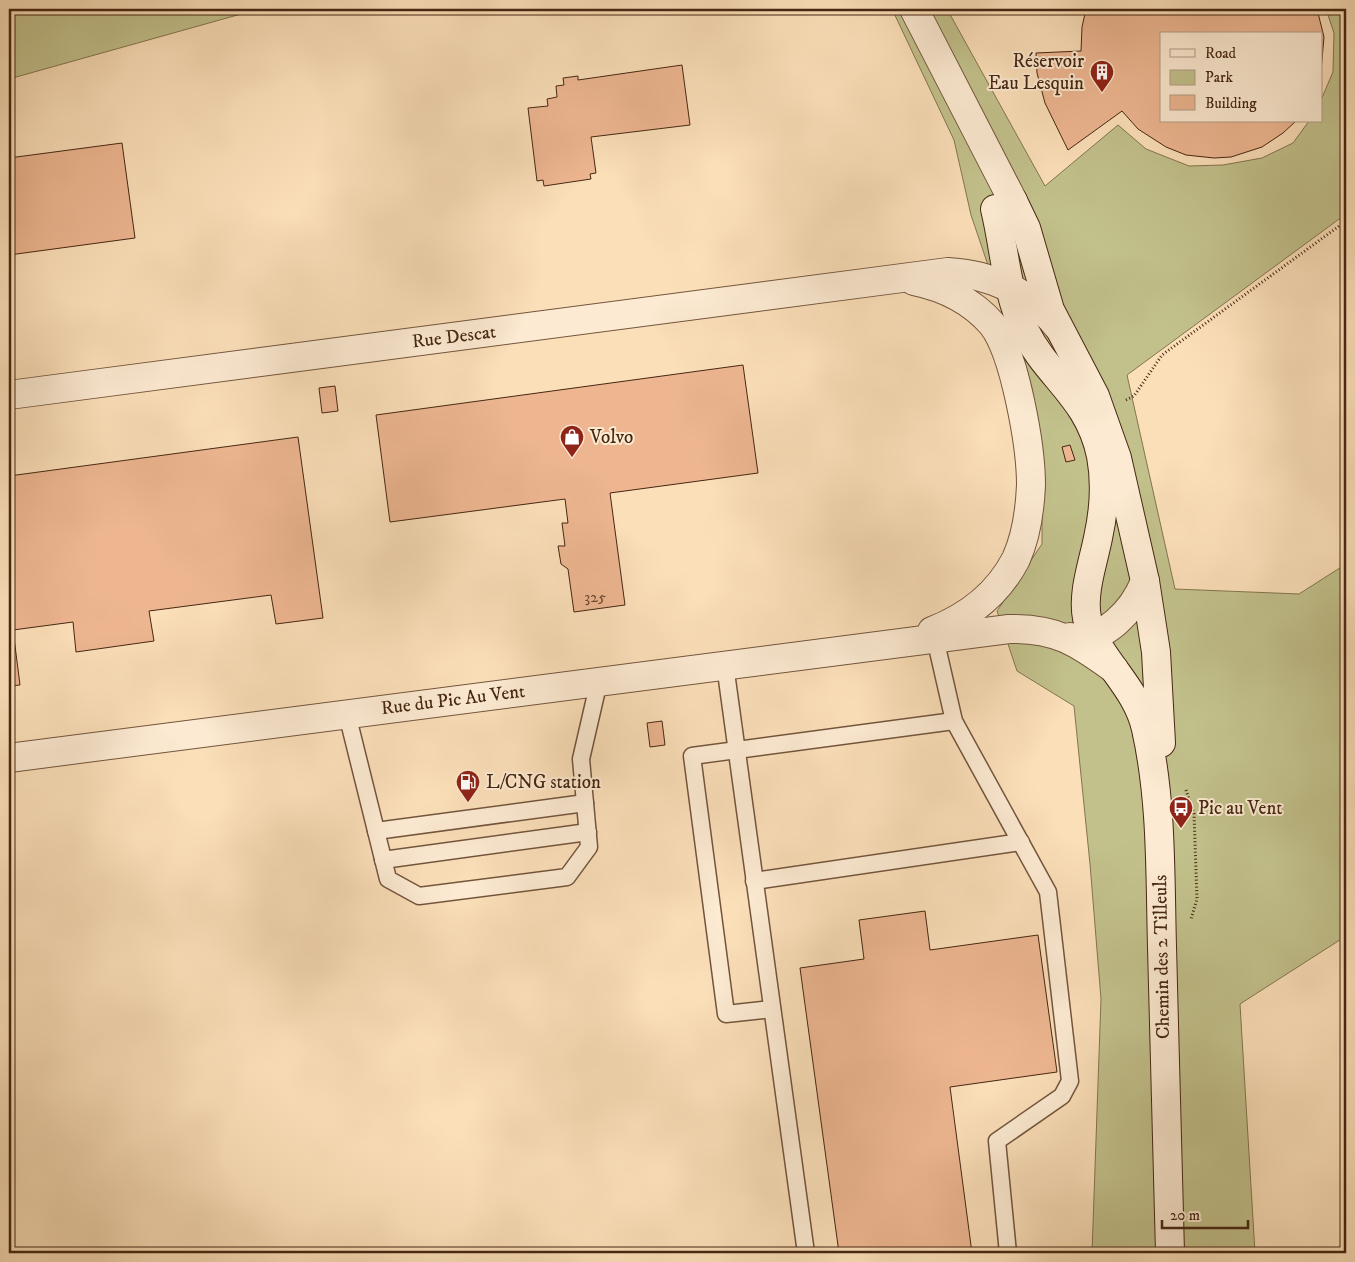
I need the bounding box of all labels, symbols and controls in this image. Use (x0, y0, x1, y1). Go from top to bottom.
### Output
legend (1160, 32, 1322, 122)
text: Road (1205, 44, 1237, 63)
place label: Réservoir Eau Lesquin (988, 50, 1084, 96)
building icon: Réservoir Eau Lesquin (1089, 59, 1115, 93)
text: Park (1205, 68, 1234, 87)
text: Building (1205, 94, 1257, 113)
street label: Rue Descat (411, 320, 497, 354)
shop icon: Volvo (559, 424, 585, 458)
place label: Volvo (589, 426, 633, 449)
house number: 325 (584, 587, 606, 607)
street label: Rue du Pic Au Vent (380, 680, 526, 720)
fuel station icon: L/CNG station (455, 769, 481, 803)
place label: L/CNG station (486, 771, 601, 794)
bus stop icon: Pic au Vent (1168, 795, 1194, 829)
place label: Pic au Vent (1198, 797, 1282, 820)
street label: Chemin des 2 Tilleuls (1149, 875, 1175, 1039)
scale bar (1162, 1197, 1249, 1229)
text: 20 m (1170, 1206, 1200, 1225)

